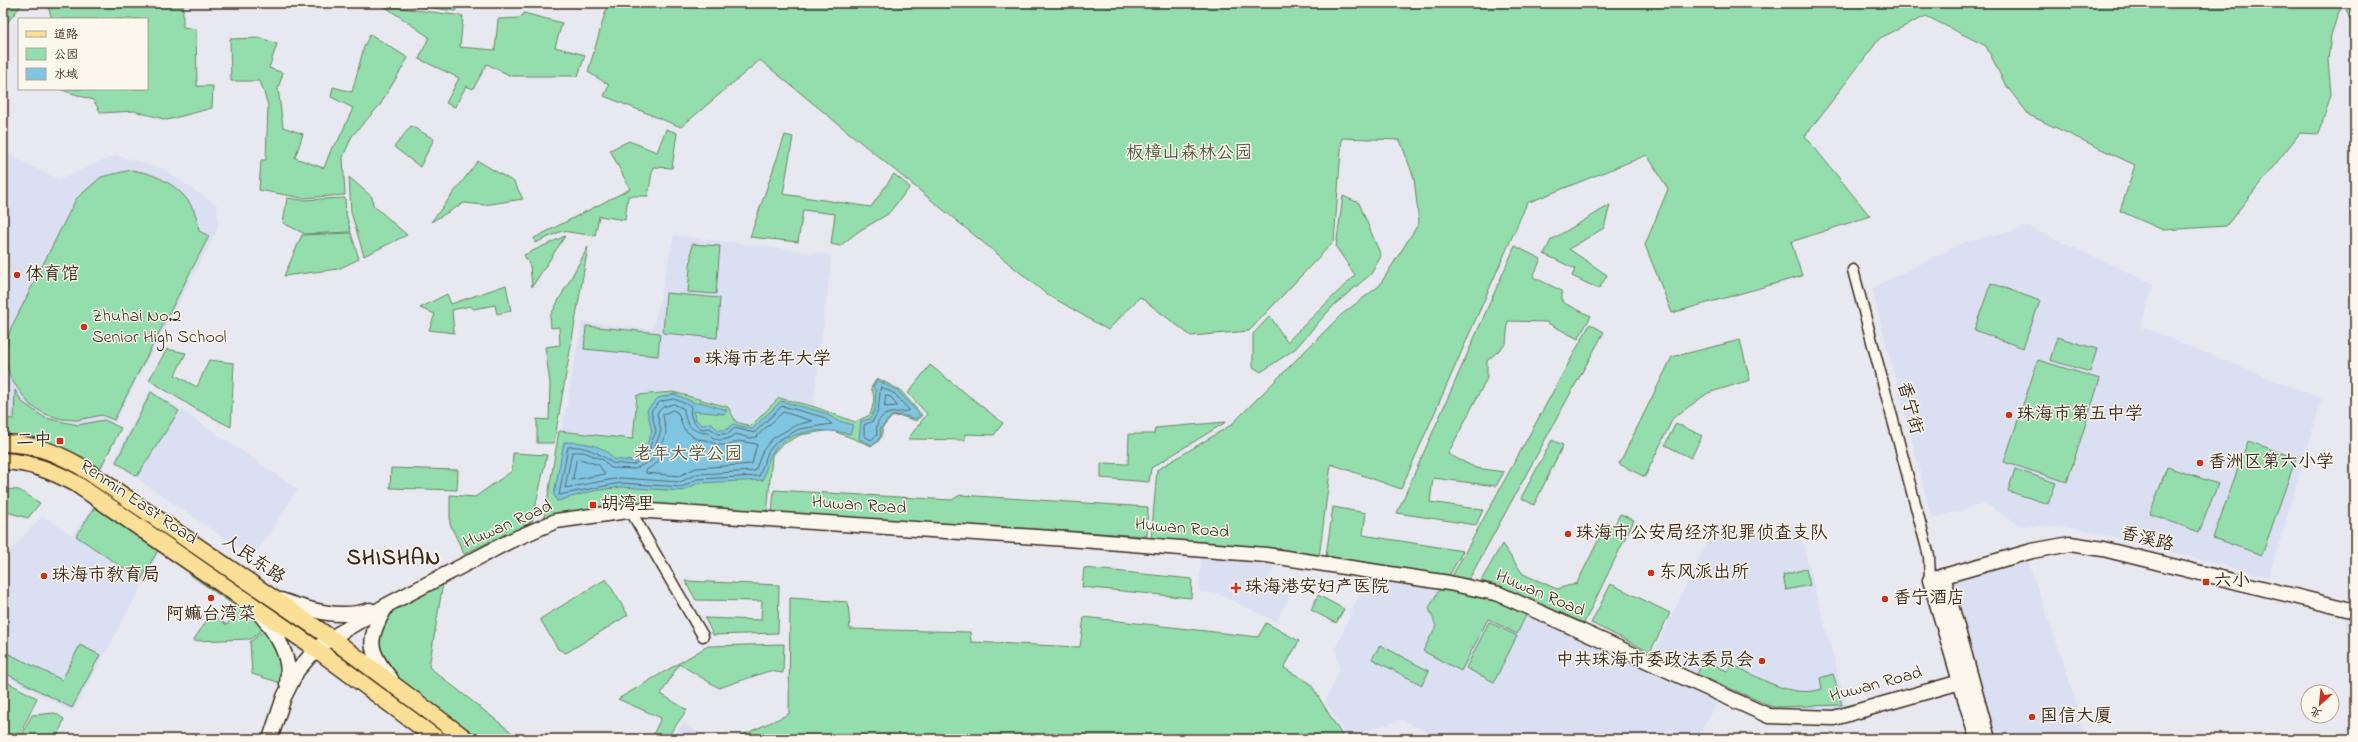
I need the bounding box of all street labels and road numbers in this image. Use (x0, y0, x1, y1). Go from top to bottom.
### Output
street label: 香宁街 (1889, 379, 1929, 437)
street label: Renmin East Road (74, 454, 202, 552)
street label: Huwan Road (811, 490, 907, 522)
street label: Huwan Road (459, 494, 557, 556)
street label: Huwan Road (1134, 512, 1230, 546)
street label: 香溪路 (2118, 521, 2176, 559)
street label: 人民东路 (216, 529, 290, 591)
street label: Huwan Road (1491, 564, 1589, 624)
street label: Huwan Road (1827, 660, 1925, 710)

